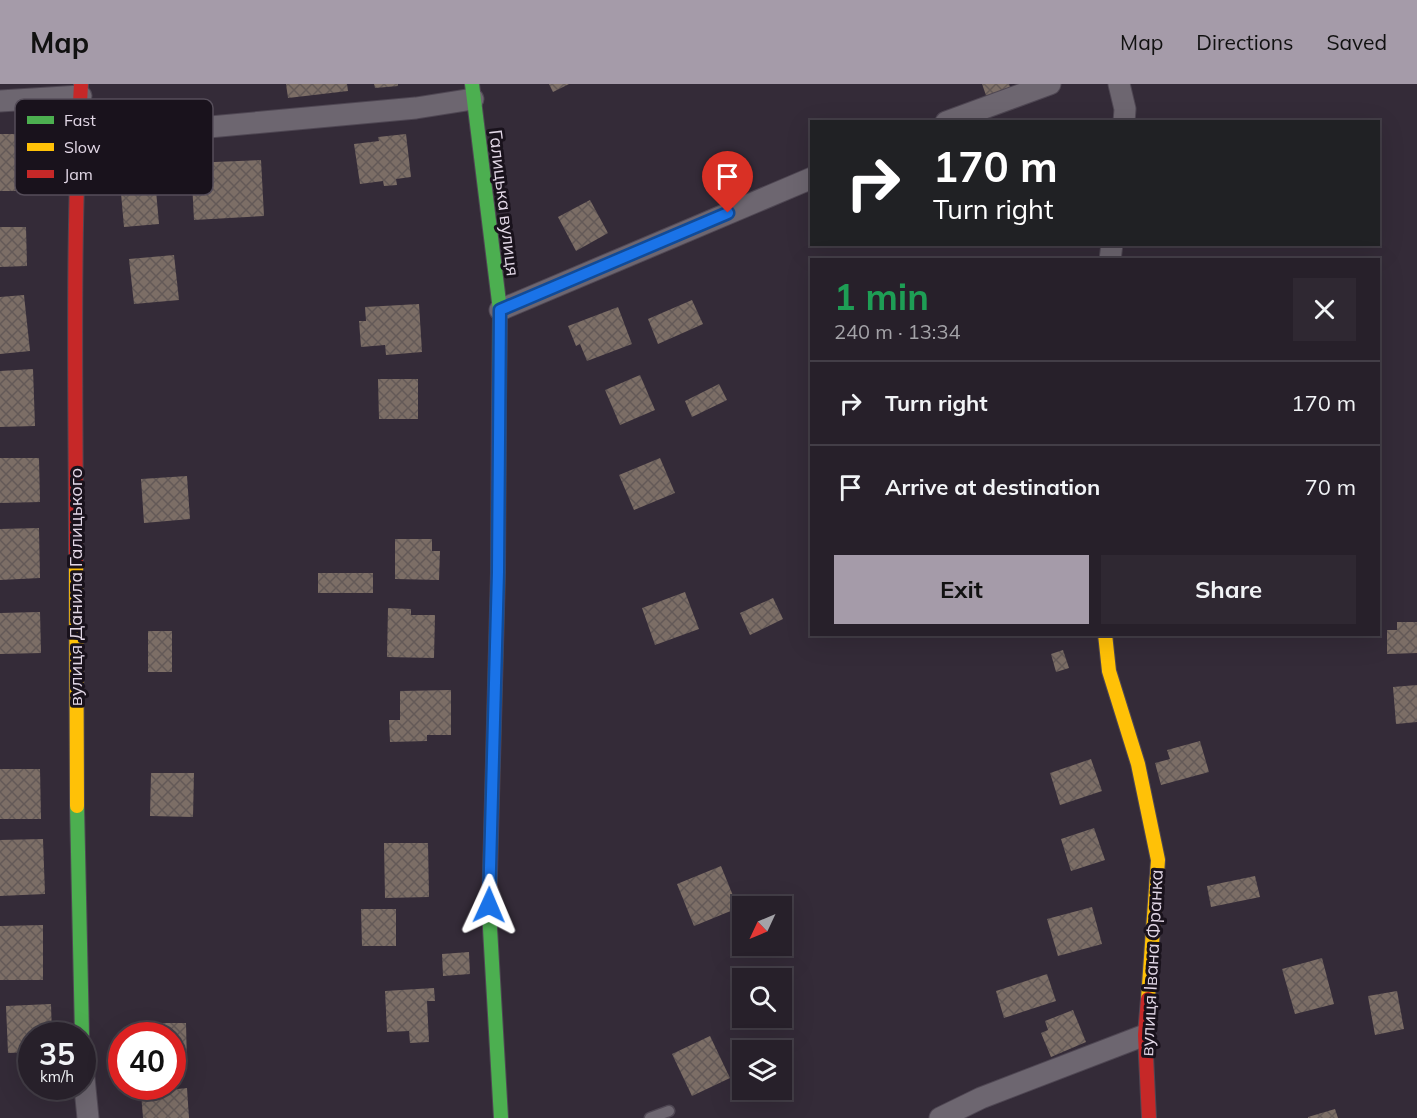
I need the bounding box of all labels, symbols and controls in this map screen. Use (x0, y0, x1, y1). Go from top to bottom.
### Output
text: Map (30, 25, 89, 60)
text: Map (1120, 29, 1163, 55)
text: Directions (1196, 29, 1293, 55)
text: Saved (1326, 29, 1387, 55)
legend (15, 99, 213, 195)
text: Fast (64, 110, 96, 130)
street label: Галицька вулиця (484, 128, 525, 278)
text: Slow (64, 137, 101, 157)
text: 170 m (933, 140, 1058, 193)
icon: right (834, 144, 912, 222)
pin (702, 151, 753, 213)
icon: arrive (711, 160, 744, 193)
text: Jam (64, 164, 93, 184)
text: Turn right (933, 192, 1053, 226)
text: 1 min (834, 274, 929, 319)
button: close (1293, 278, 1356, 341)
text: 240 m · 13:34 (834, 319, 960, 344)
icon: right (834, 387, 867, 420)
text: Turn right (885, 389, 988, 417)
text: 170 m (1291, 389, 1356, 417)
street label: вулиця Данила Галицького (64, 468, 87, 706)
icon: arrive (834, 471, 867, 504)
text: Arrive at destination (885, 473, 1100, 501)
text: 70 m (1305, 473, 1356, 501)
button: Exit (834, 555, 1089, 624)
button: Share (1101, 555, 1356, 624)
street label: вулиця Івана Франка (1135, 869, 1168, 1057)
position arrow (457, 873, 521, 937)
north arrow (732, 896, 792, 956)
map controls (732, 896, 792, 1100)
button: search (732, 968, 792, 1028)
speed limit sign: 40 (108, 1022, 186, 1100)
text: 35 (39, 1035, 75, 1073)
button: layers (732, 1040, 792, 1100)
text: km/h (40, 1067, 74, 1086)

